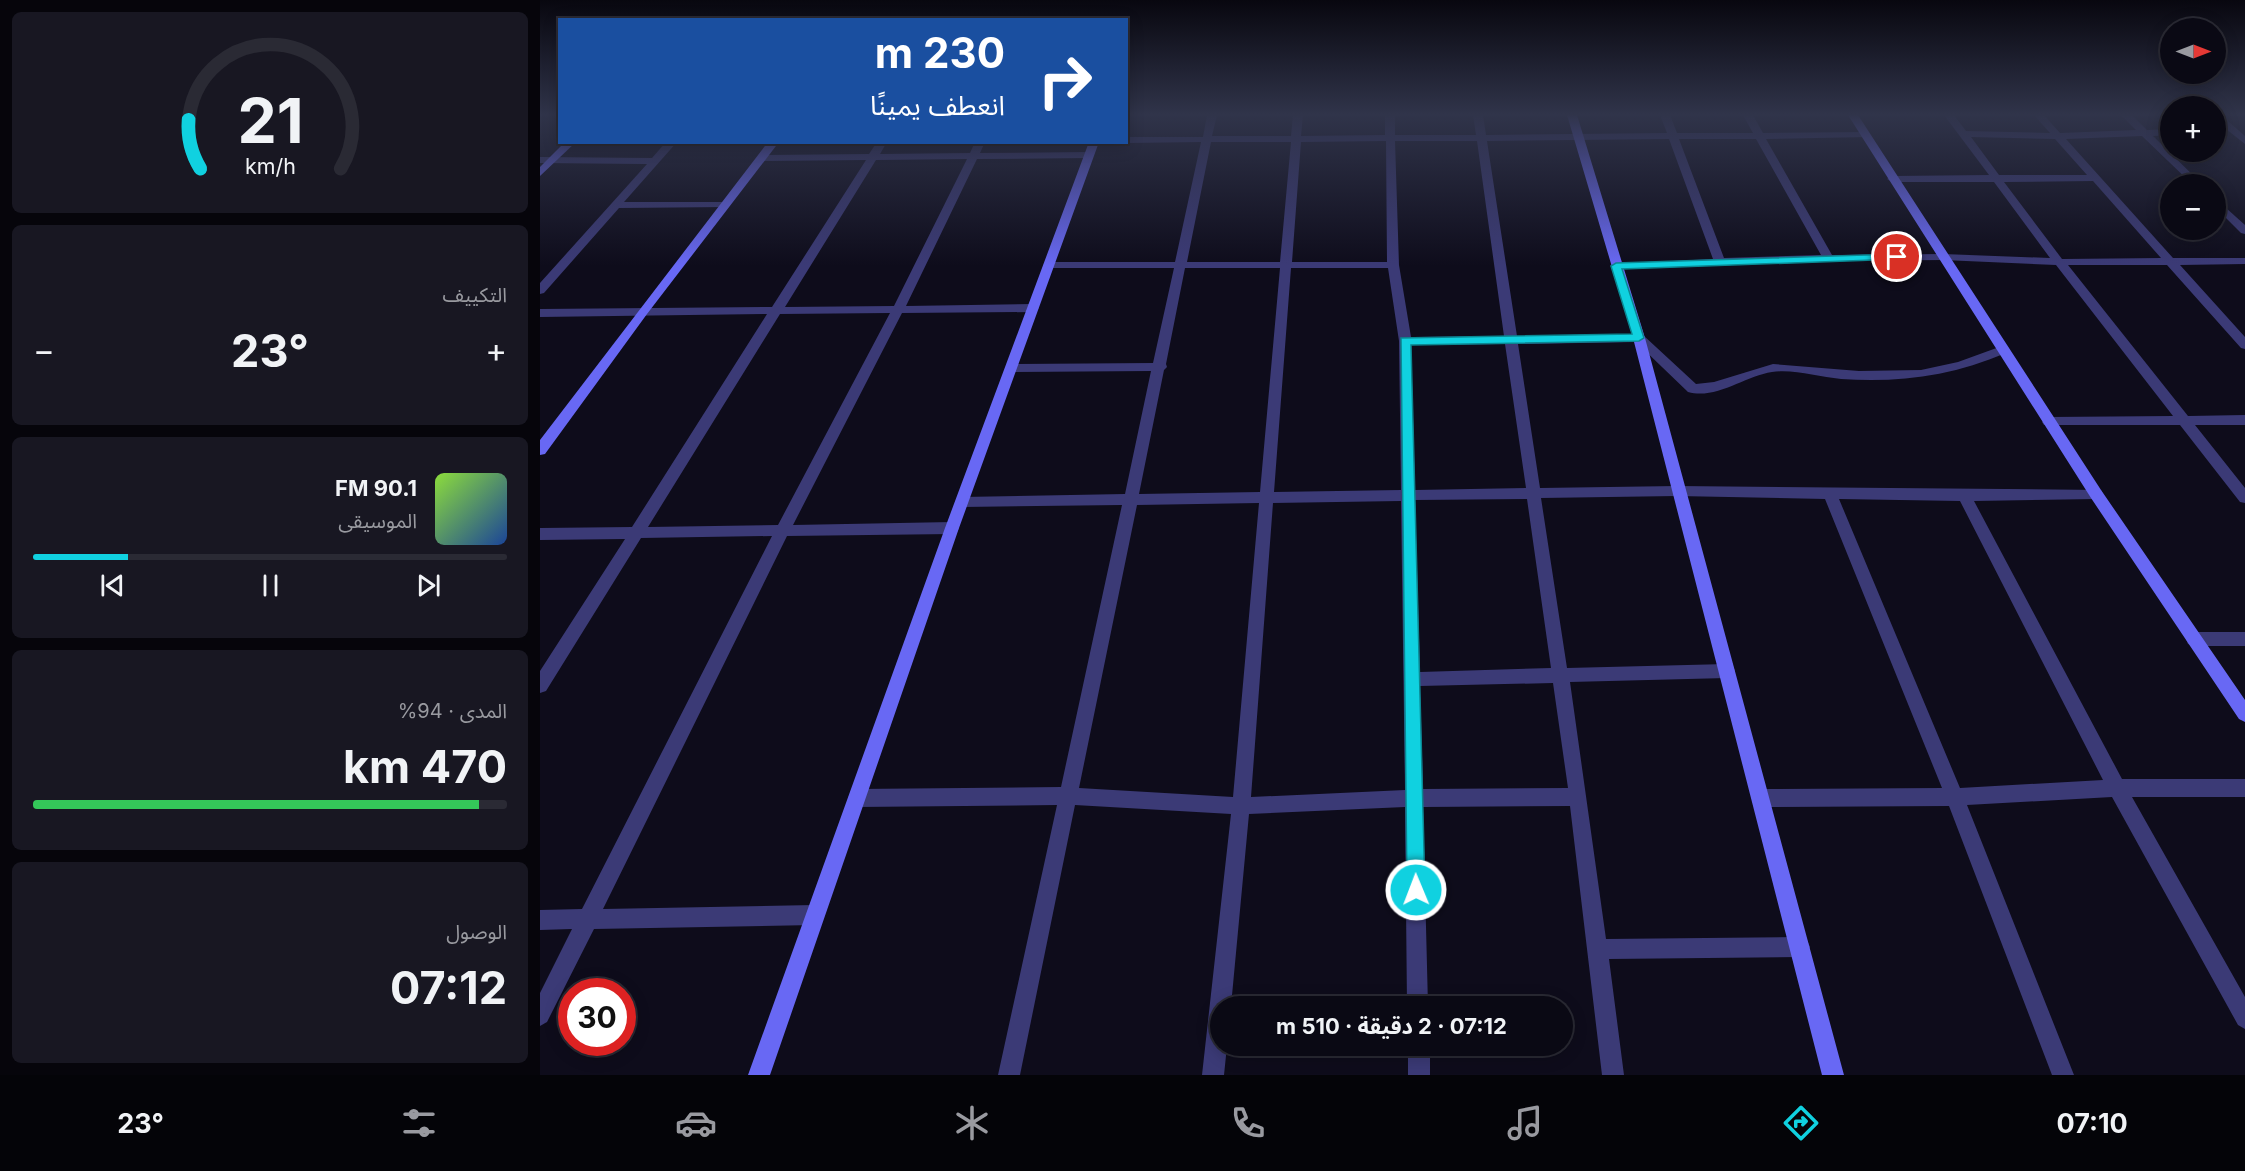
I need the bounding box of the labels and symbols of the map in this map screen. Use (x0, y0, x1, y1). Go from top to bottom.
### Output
north arrow (2160, 18, 2226, 84)
pin (1871, 231, 1922, 282)
position arrow (1384, 858, 1448, 922)
speed limit sign: 30 (558, 978, 636, 1056)

